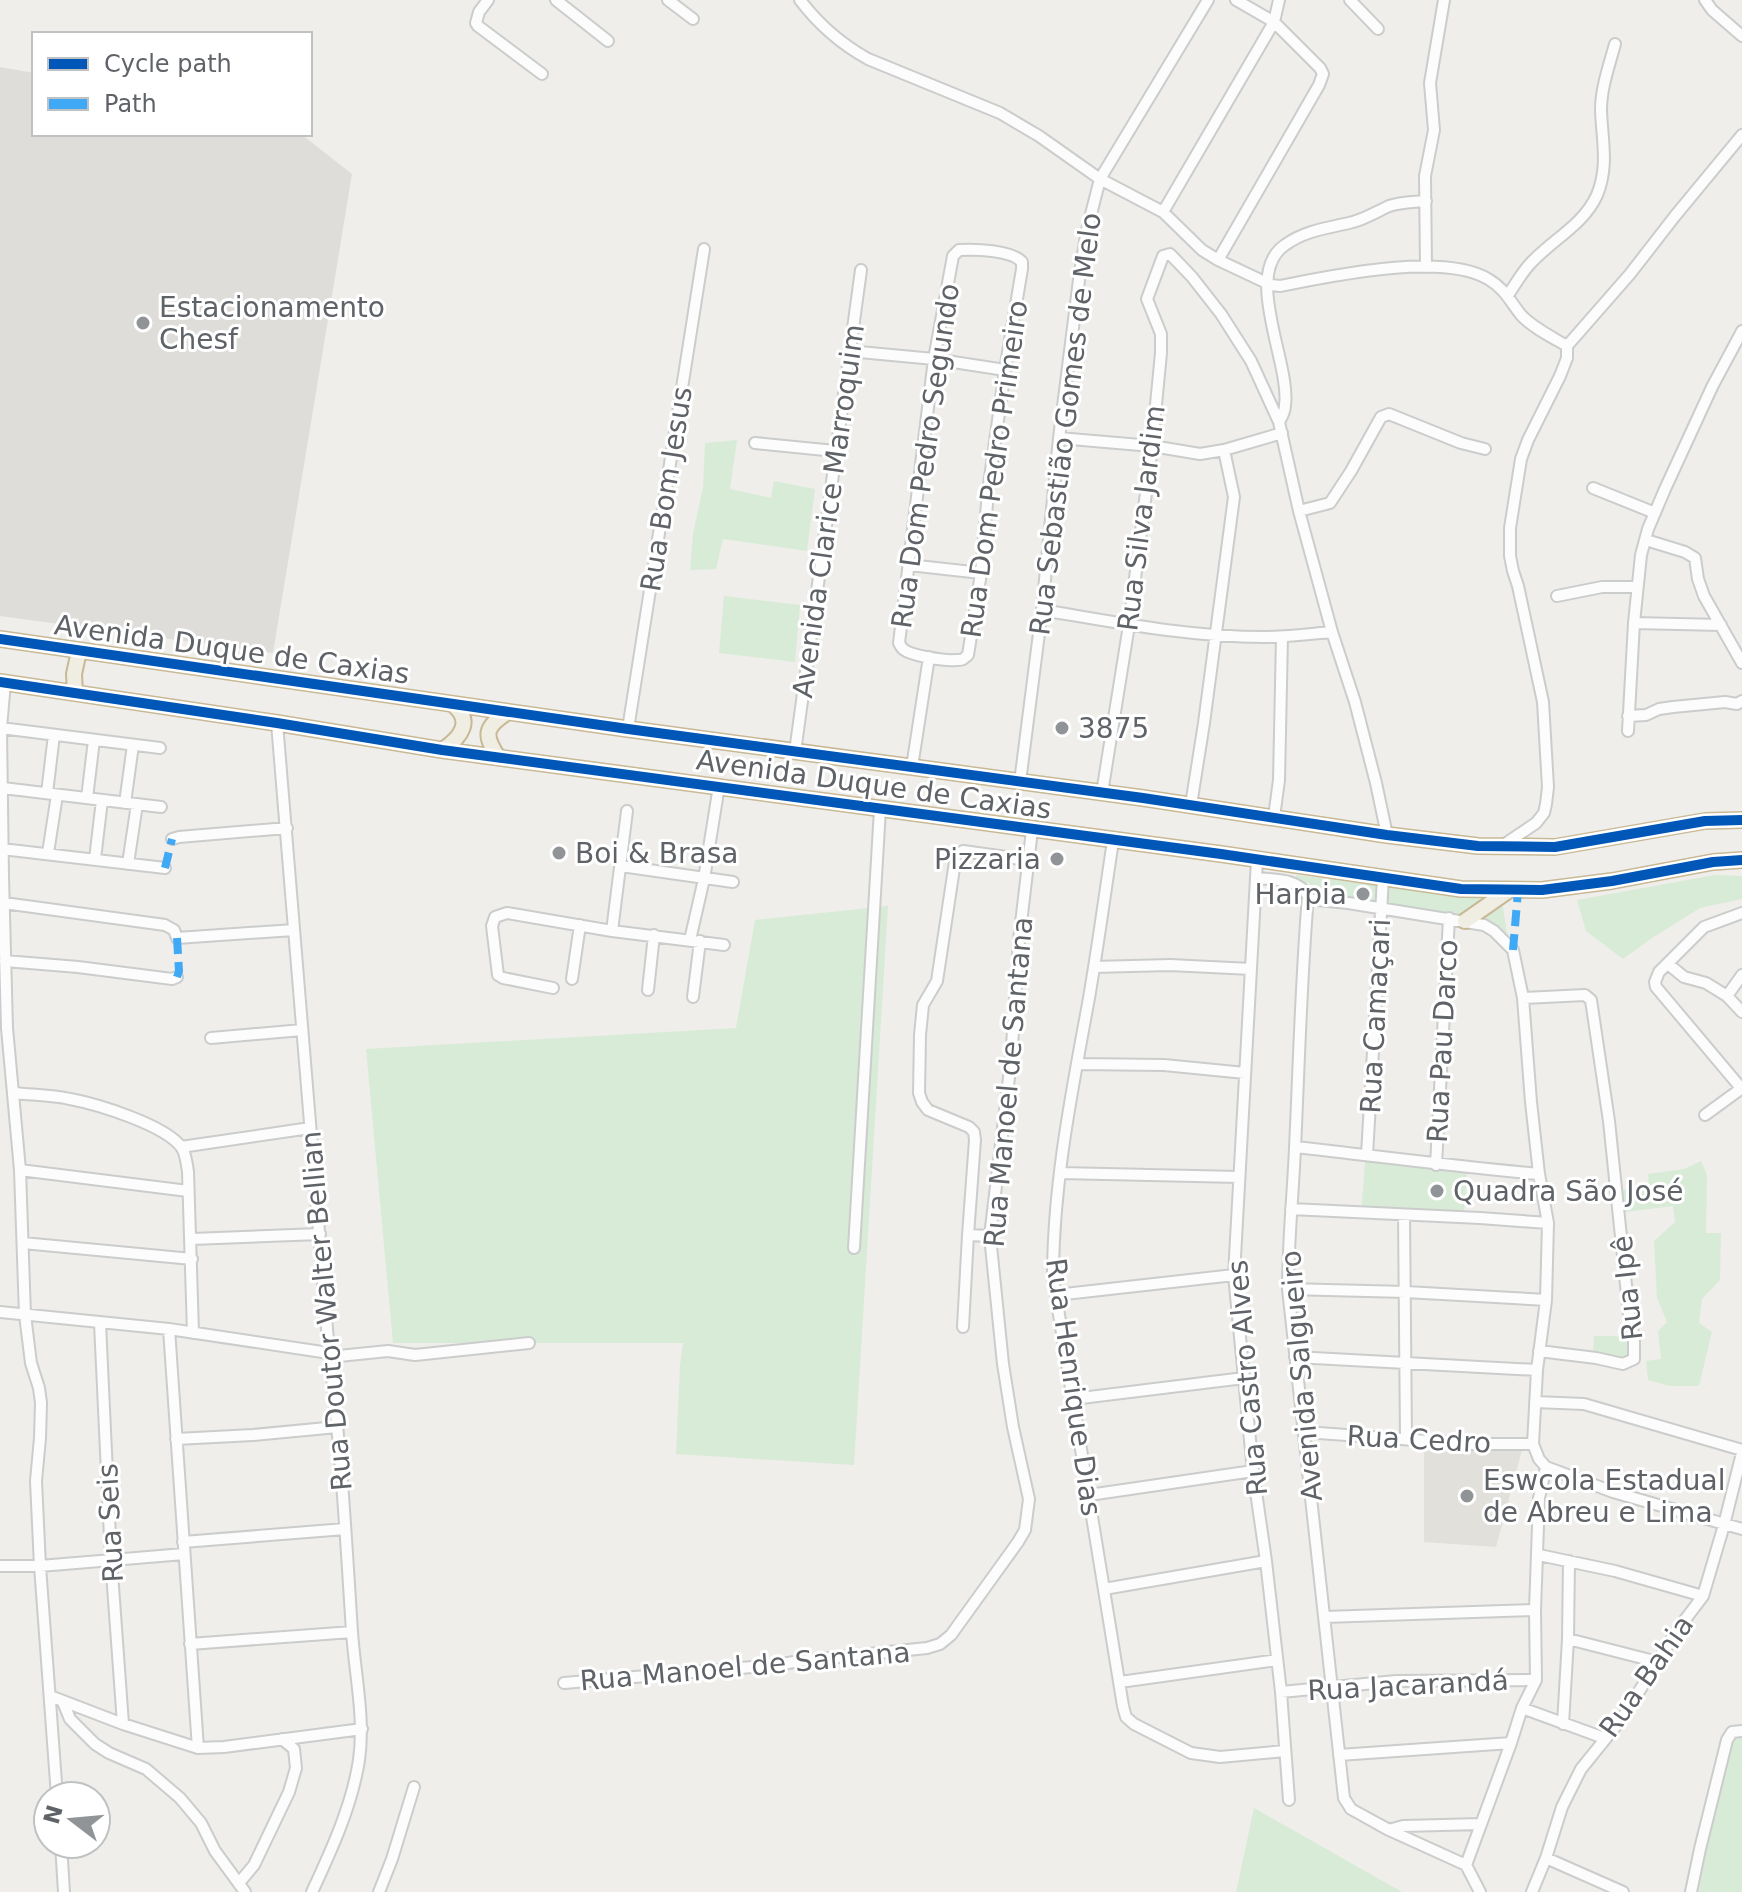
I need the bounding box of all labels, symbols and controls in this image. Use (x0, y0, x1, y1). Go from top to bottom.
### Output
legend (32, 32, 312, 136)
text: Cycle path (104, 50, 232, 78)
text: Path (104, 90, 157, 118)
street label: Rua Sebastião Gomes de Melo (1023, 211, 1108, 637)
street label: Rua Dom Pedro Segundo (885, 282, 966, 631)
place label: Estacionamento Chesf (159, 291, 385, 356)
street label: Rua Dom Pedro Primeiro (954, 298, 1035, 640)
marker: Estacionamento Chesf (134, 314, 152, 332)
street label: Avenida Clarice Marroquim (786, 322, 871, 700)
street label: Rua Bom Jesus (634, 384, 699, 594)
street label: Rua Silva Jardim (1111, 403, 1172, 633)
street label: Avenida Duque de Caxias (52, 608, 412, 691)
place label: 3875 (1078, 712, 1149, 745)
marker: 3875 (1053, 719, 1071, 737)
street label: Avenida Duque de Caxias (694, 743, 1054, 826)
place label: Boi & Brasa (575, 837, 738, 870)
place label: Pizzaria (934, 843, 1041, 876)
marker: Boi & Brasa (550, 844, 568, 862)
marker: Pizzaria (1048, 850, 1066, 868)
place label: Harpia (1255, 878, 1347, 911)
marker: Harpia (1354, 885, 1372, 903)
street label: Rua Manoel de Santana (978, 915, 1039, 1249)
street label: Rua Camaçari (1354, 918, 1397, 1114)
street label: Rua Pau Darco (1421, 939, 1464, 1144)
street label: Rua Doutor Walter Bellian (294, 1130, 359, 1492)
place label: Quadra São José (1453, 1175, 1683, 1208)
marker: Quadra São José (1428, 1182, 1446, 1200)
street label: Rua Ipê (1606, 1234, 1649, 1342)
street label: Avenida Salgueiro (1274, 1249, 1329, 1503)
street label: Rua Henrique Dias (1039, 1256, 1108, 1518)
street label: Rua Castro Alves (1221, 1259, 1274, 1497)
street label: Rua Cedro (1346, 1419, 1492, 1460)
street label: Rua Seis (91, 1463, 130, 1583)
place label: Eswcola Estadual de Abreu e Lima (1483, 1464, 1725, 1529)
marker: Eswcola Estadual de Abreu e Lima (1458, 1487, 1476, 1505)
street label: Rua Bahia (1592, 1609, 1700, 1744)
street label: Rua Manoel de Santana (578, 1636, 912, 1697)
street label: Rua Jacarandá (1307, 1664, 1509, 1707)
north arrow (32, 1780, 112, 1860)
text: N (39, 1802, 68, 1827)

